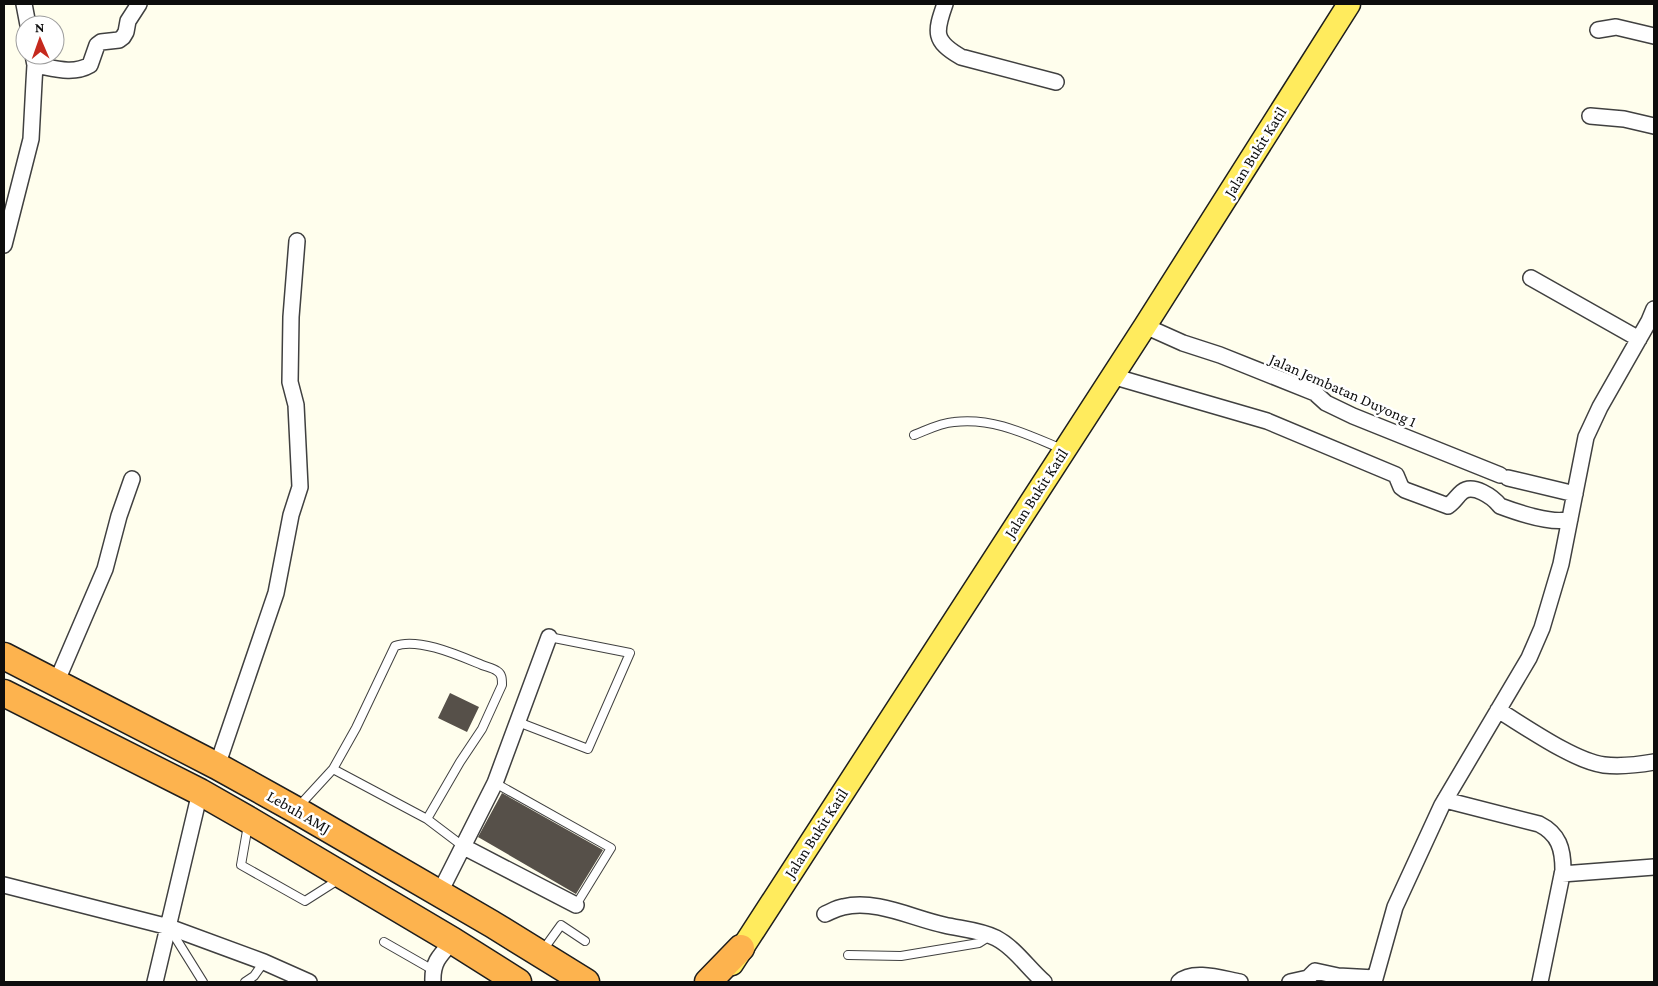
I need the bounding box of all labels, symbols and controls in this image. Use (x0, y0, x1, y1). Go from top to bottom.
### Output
north arrow (15, 15, 65, 65)
text: N (34, 19, 45, 35)
street label: Jalan Bukit Katil (1219, 104, 1290, 202)
street label: Jalan Jembatan Duyong 1 (1265, 349, 1419, 431)
street label: Jalan Bukit Katil (1000, 445, 1072, 543)
street label: Jalan Bukit Katil (780, 785, 852, 883)
street label: Lebuh AMJ (264, 787, 334, 838)

